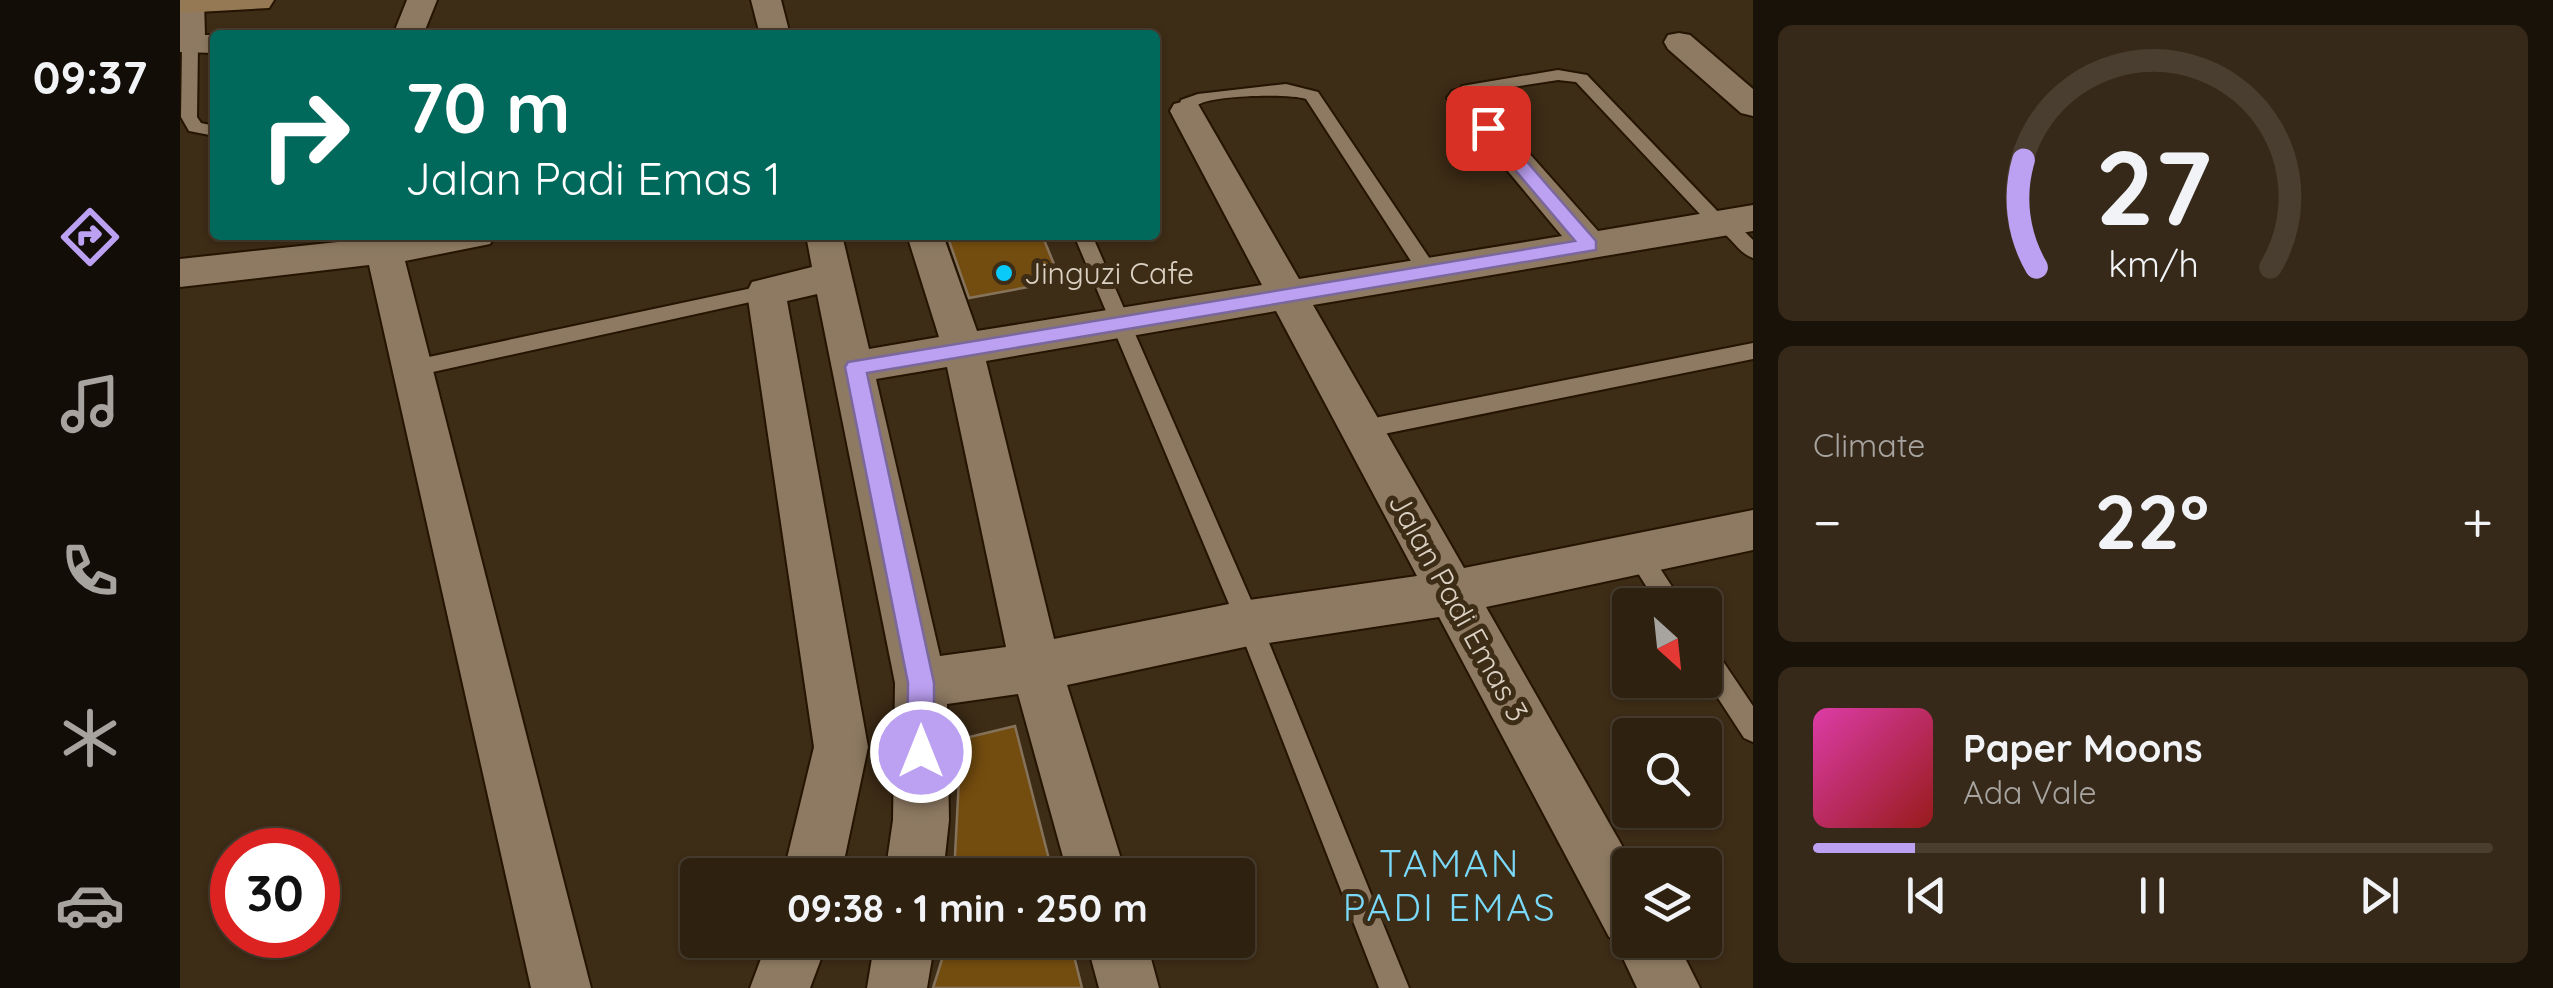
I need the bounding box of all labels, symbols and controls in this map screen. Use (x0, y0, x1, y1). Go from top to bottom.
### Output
text: 09:37 (33, 49, 147, 105)
text: 70 m (405, 63, 571, 151)
icon: right (240, 70, 370, 200)
pin (1446, 86, 1531, 171)
icon: arrive (1461, 101, 1516, 156)
text: 27 (2095, 121, 2211, 251)
text: Jalan Padi Emas 1 (405, 150, 781, 206)
icon: directions (55, 202, 125, 272)
text: km/h (2108, 241, 2198, 286)
place label: Jinguzi Cafe (1024, 254, 1194, 292)
marker: Jinguzi Cafe (993, 262, 1015, 284)
icon: music (55, 369, 125, 439)
text: Climate (1813, 425, 1925, 465)
text: 22° (2094, 474, 2209, 568)
street label: Jalan Padi Emas 3 (1381, 486, 1537, 728)
text: − (1813, 487, 1842, 556)
text: + (2462, 487, 2493, 556)
icon: phone (55, 536, 125, 606)
north arrow (1612, 588, 1722, 698)
map controls (1612, 588, 1722, 958)
position arrow (869, 700, 973, 804)
icon: climate (55, 703, 125, 773)
button: search (1612, 718, 1722, 828)
text: Paper Moons (1963, 724, 2203, 772)
text: Ada Vale (1963, 772, 2097, 812)
speed limit sign: 30 (210, 828, 340, 958)
district label: TAMAN PADI EMAS (1343, 839, 1557, 931)
button: layers (1612, 848, 1722, 958)
icon: previous (1899, 868, 1954, 923)
icon: pause (2125, 868, 2180, 923)
icon: next (2352, 868, 2407, 923)
icon: car (55, 870, 125, 940)
text: 09:38 · 1 min · 250 m (787, 884, 1148, 932)

